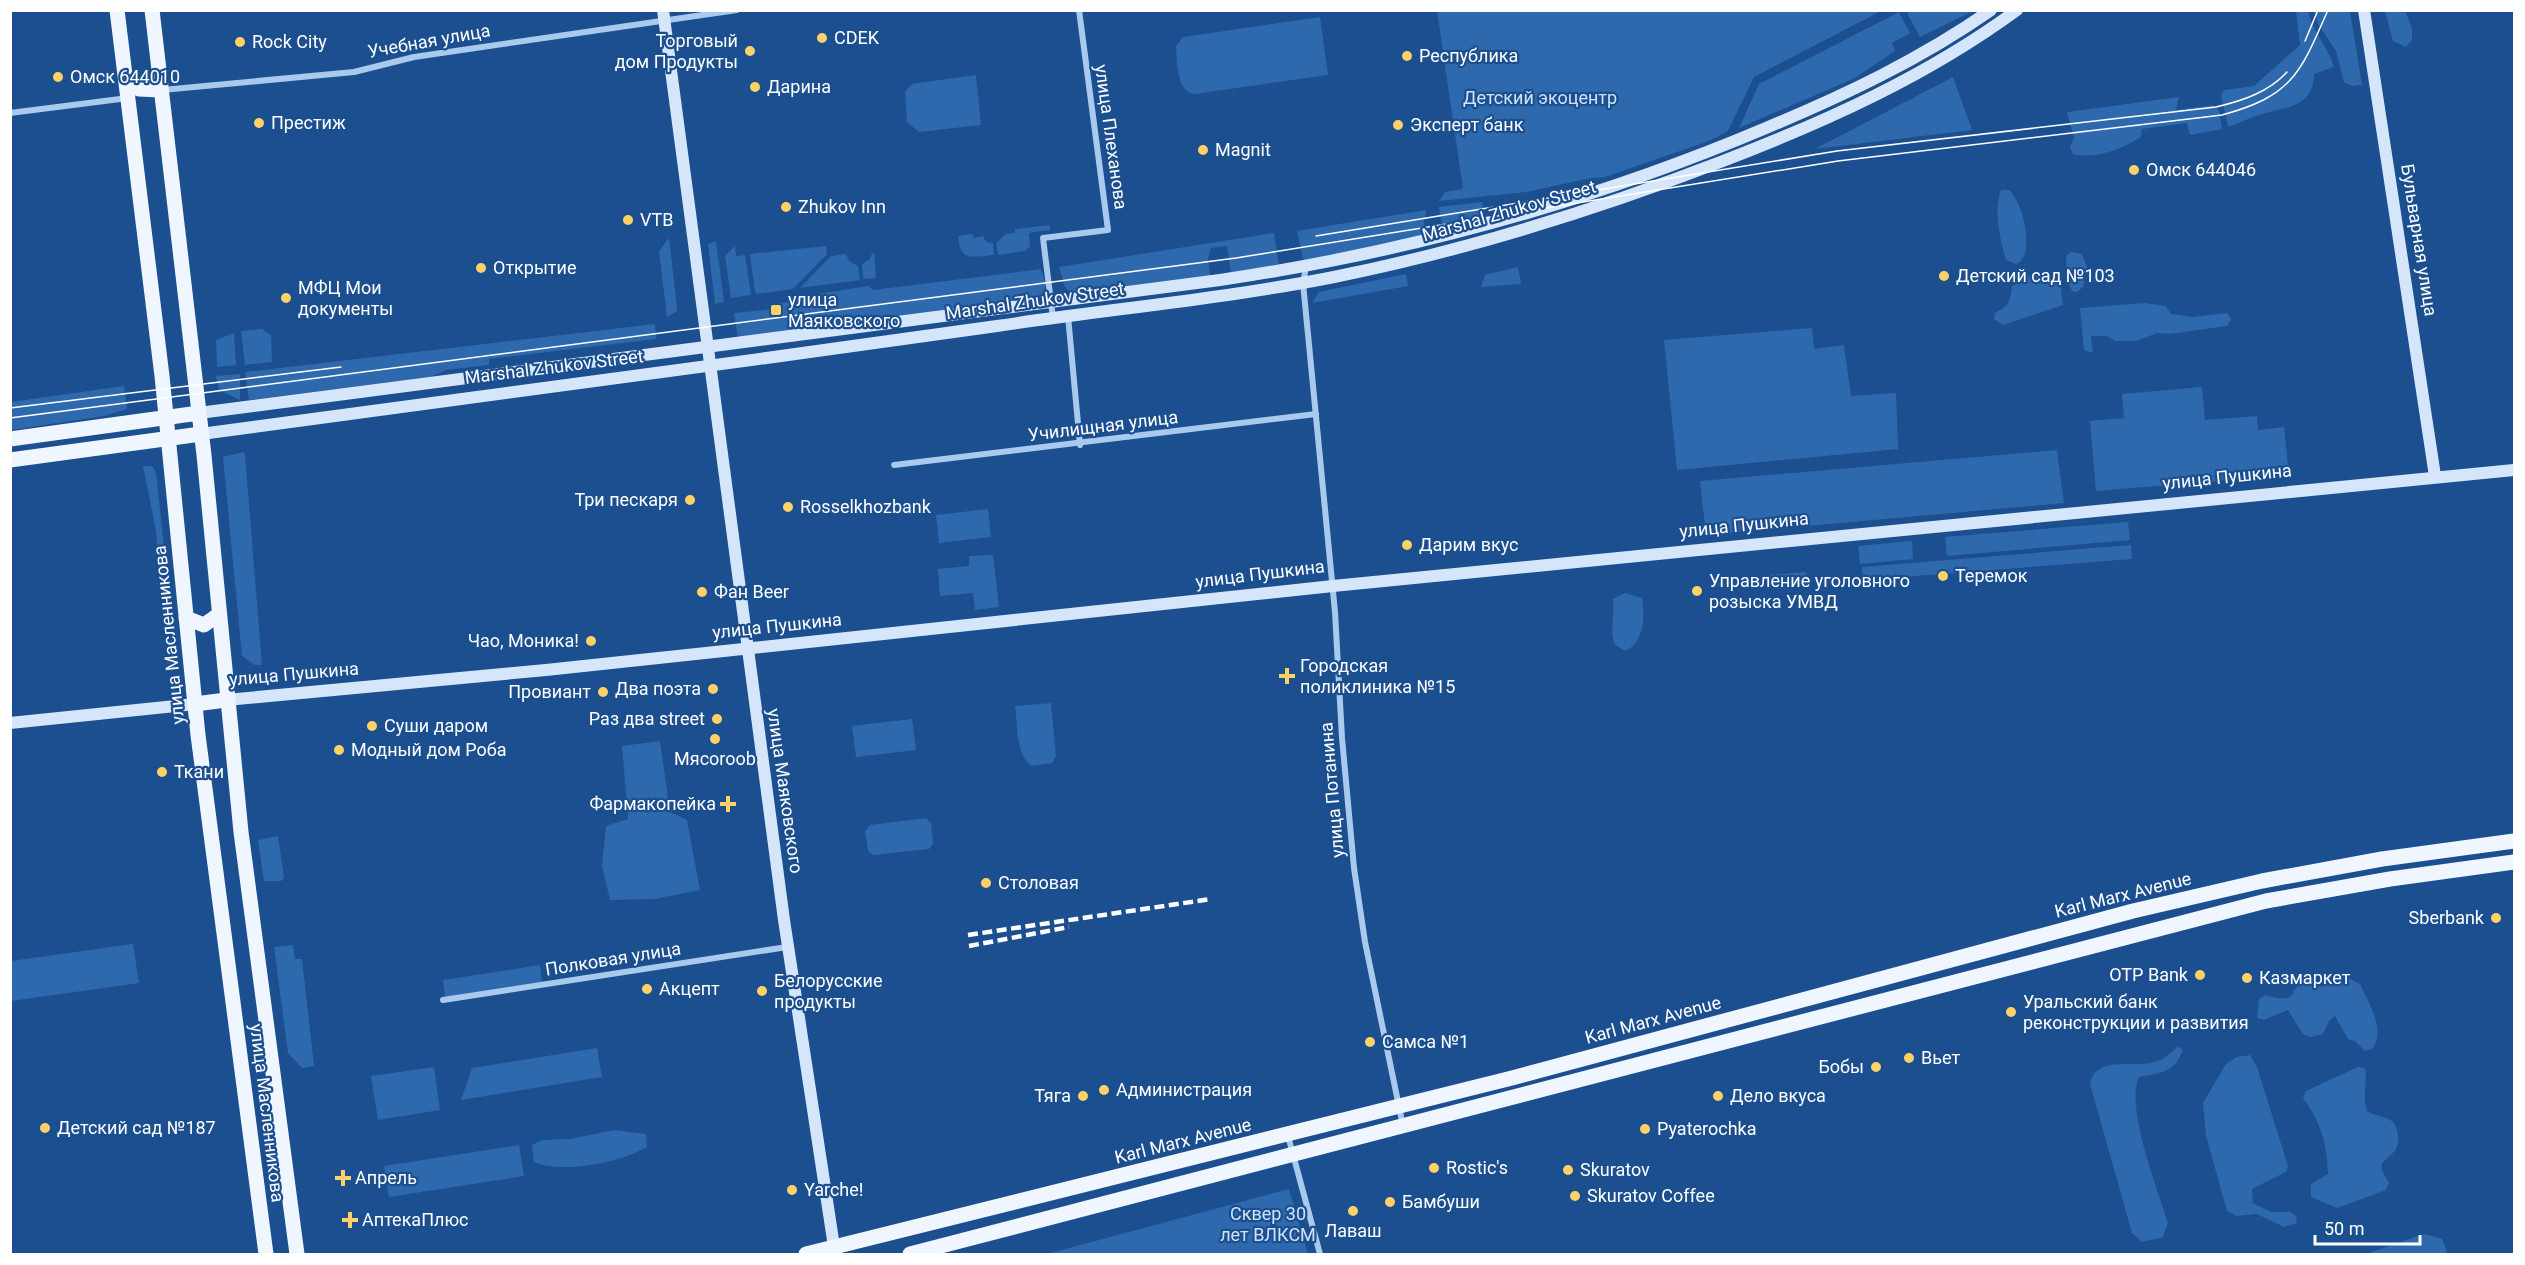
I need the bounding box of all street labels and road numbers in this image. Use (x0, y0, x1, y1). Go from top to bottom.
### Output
street label: Учебная улица (366, 19, 492, 62)
street label: улица Плеханова (1091, 63, 1132, 211)
street label: Бульварная улица (2397, 162, 2442, 318)
street label: Marshal Zhukov Street (1419, 176, 1598, 245)
street label: Marshal Zhukov Street (944, 278, 1126, 323)
street label: Marshal Zhukov Street (463, 345, 645, 388)
street label: Училищная улица (1027, 406, 1179, 445)
street label: улица Пушкина (2161, 459, 2293, 494)
street label: улица Пушкина (1678, 507, 1810, 542)
street label: улица Масленникова (149, 545, 188, 726)
street label: улица Пушкина (1194, 555, 1326, 592)
street label: улица Пушкина (711, 608, 843, 643)
street label: улица Пушкина (228, 657, 360, 690)
street label: улица Маяковского (764, 707, 807, 875)
street label: улица Потанина (1315, 721, 1348, 859)
street label: Karl Marx Avenue (2052, 867, 2193, 922)
street label: Полковая улица (544, 937, 682, 980)
street label: Karl Marx Avenue (1583, 991, 1723, 1048)
street label: улица Масленникова (246, 1022, 289, 1203)
street label: Karl Marx Avenue (1112, 1113, 1253, 1168)

